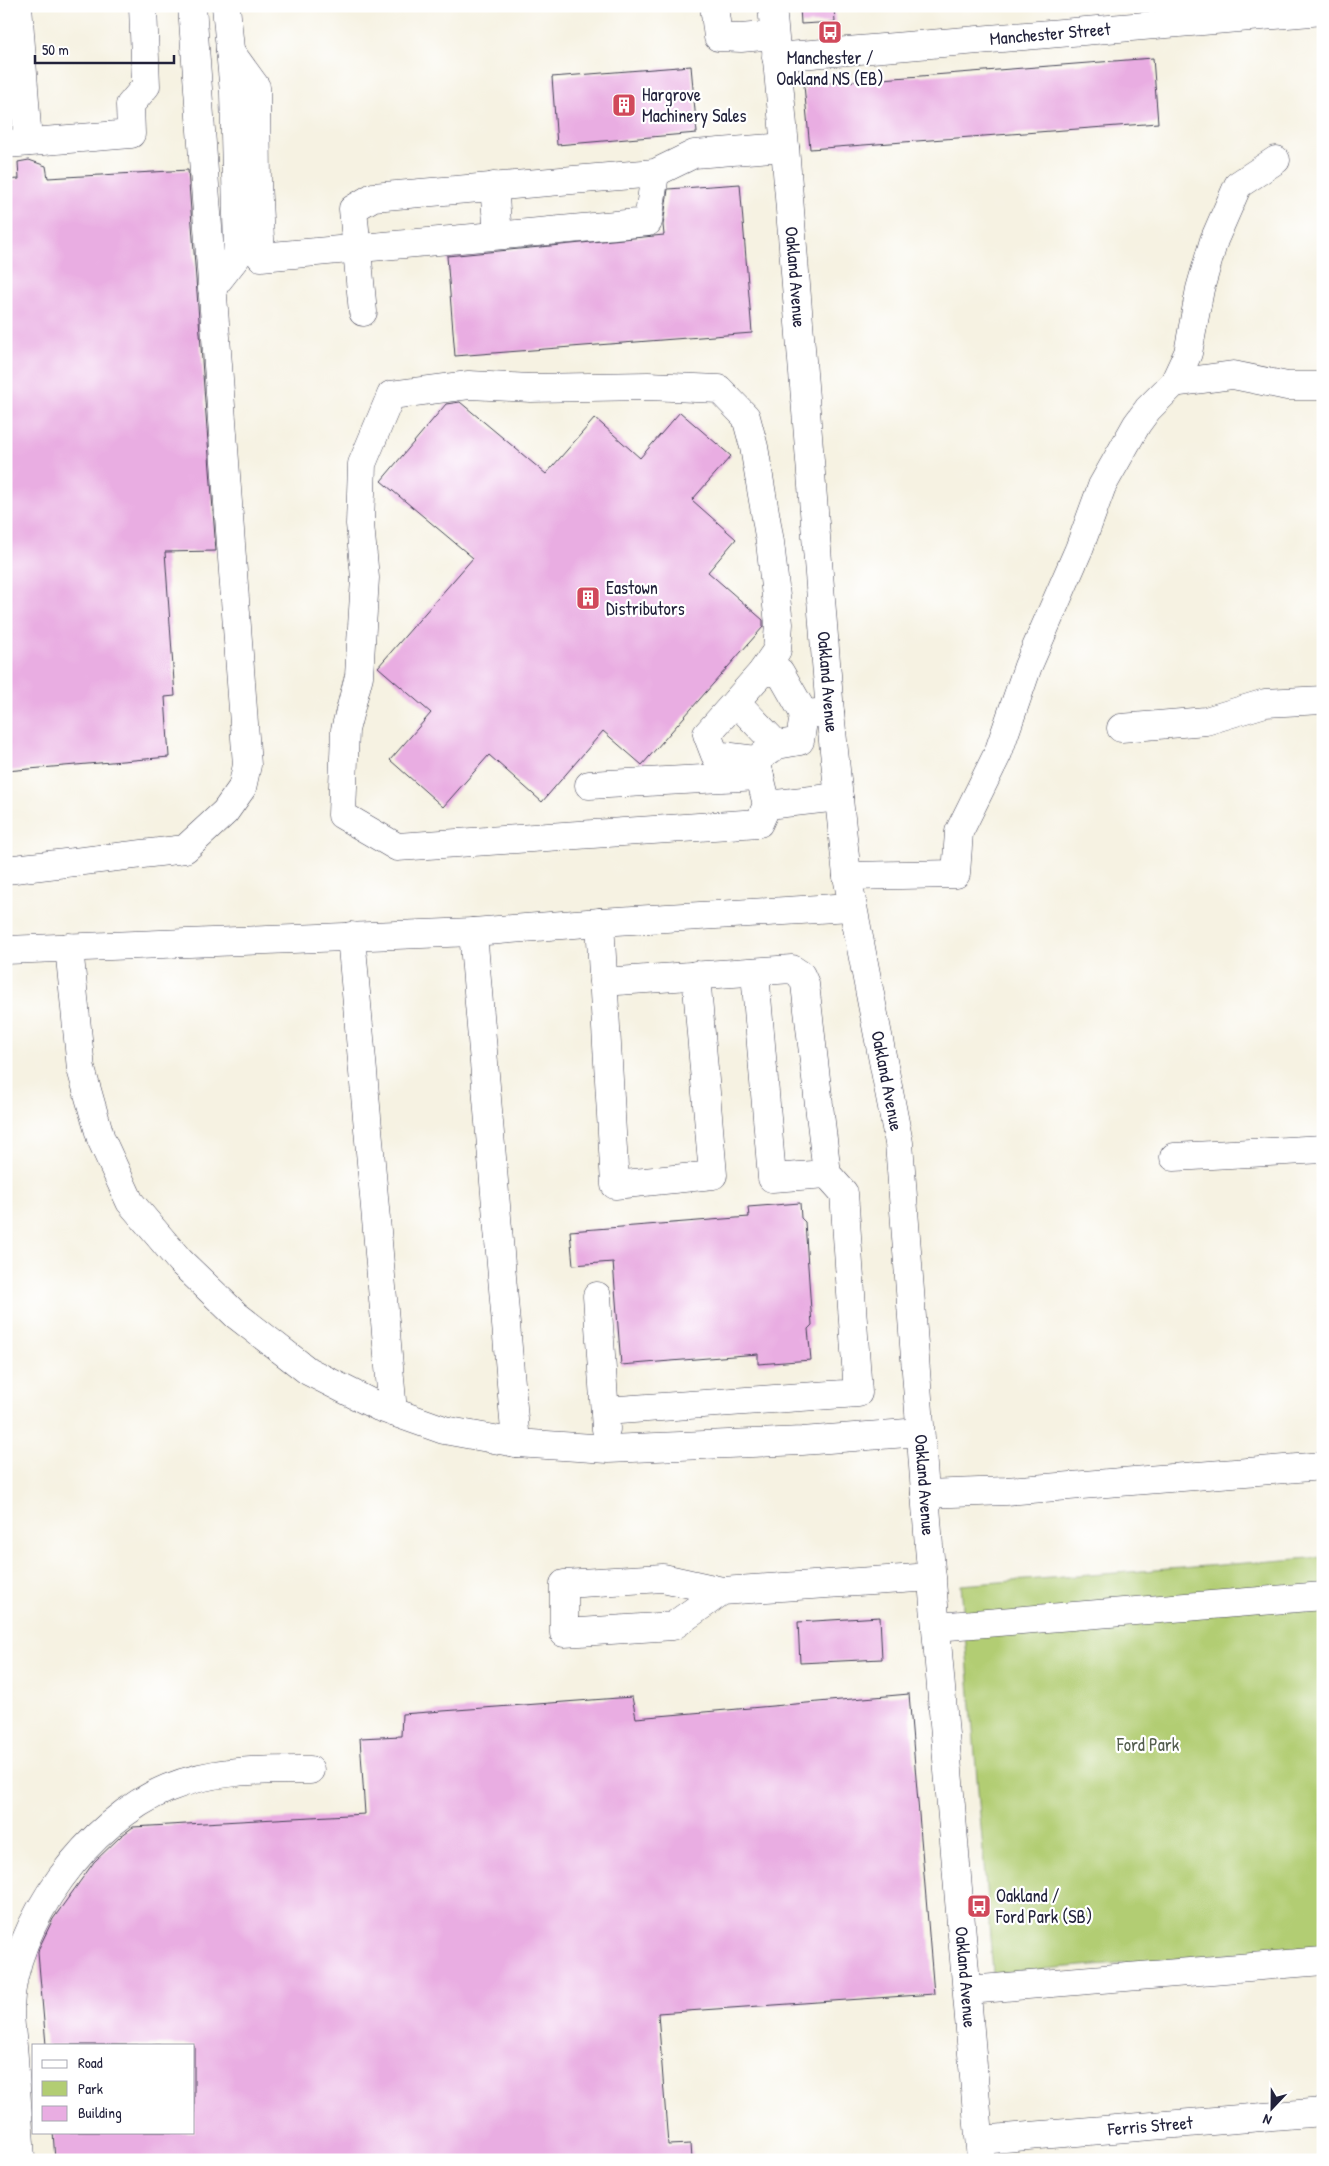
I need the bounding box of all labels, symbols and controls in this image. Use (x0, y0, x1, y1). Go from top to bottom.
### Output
street label: Manchester Street (989, 16, 1112, 51)
bus stop icon: Manchester / Oakland NS (EB) (817, 19, 843, 45)
scale bar (35, 32, 174, 64)
text: 50 m (42, 39, 69, 60)
place label: Manchester / Oakland NS (EB) (776, 45, 884, 91)
place label: Hargrove Machinery Sales (642, 82, 747, 128)
building icon: Hargrove Machinery Sales (611, 92, 637, 118)
street label: Oakland Avenue (779, 225, 812, 328)
place label: Eastown Distributors (606, 575, 685, 621)
building icon: Eastown Distributors (575, 585, 601, 611)
street label: Oakland Avenue (812, 630, 845, 733)
street label: Oakland Avenue (865, 1029, 909, 1133)
street label: Oakland Avenue (909, 1433, 941, 1536)
park label: Ford Park (1116, 1732, 1180, 1757)
place label: Oakland / Ford Park (SB) (995, 1883, 1092, 1929)
bus stop icon: Oakland / Ford Park (SB) (966, 1893, 992, 1919)
street label: Oakland Avenue (949, 1925, 983, 2029)
legend (32, 2044, 195, 2134)
text: Road (78, 2052, 103, 2073)
text: Park (78, 2078, 103, 2099)
north arrow (1246, 2084, 1296, 2134)
text: Building (78, 2102, 122, 2123)
street label: Ferris Street (1106, 2110, 1195, 2142)
text: N (1259, 2110, 1274, 2131)

